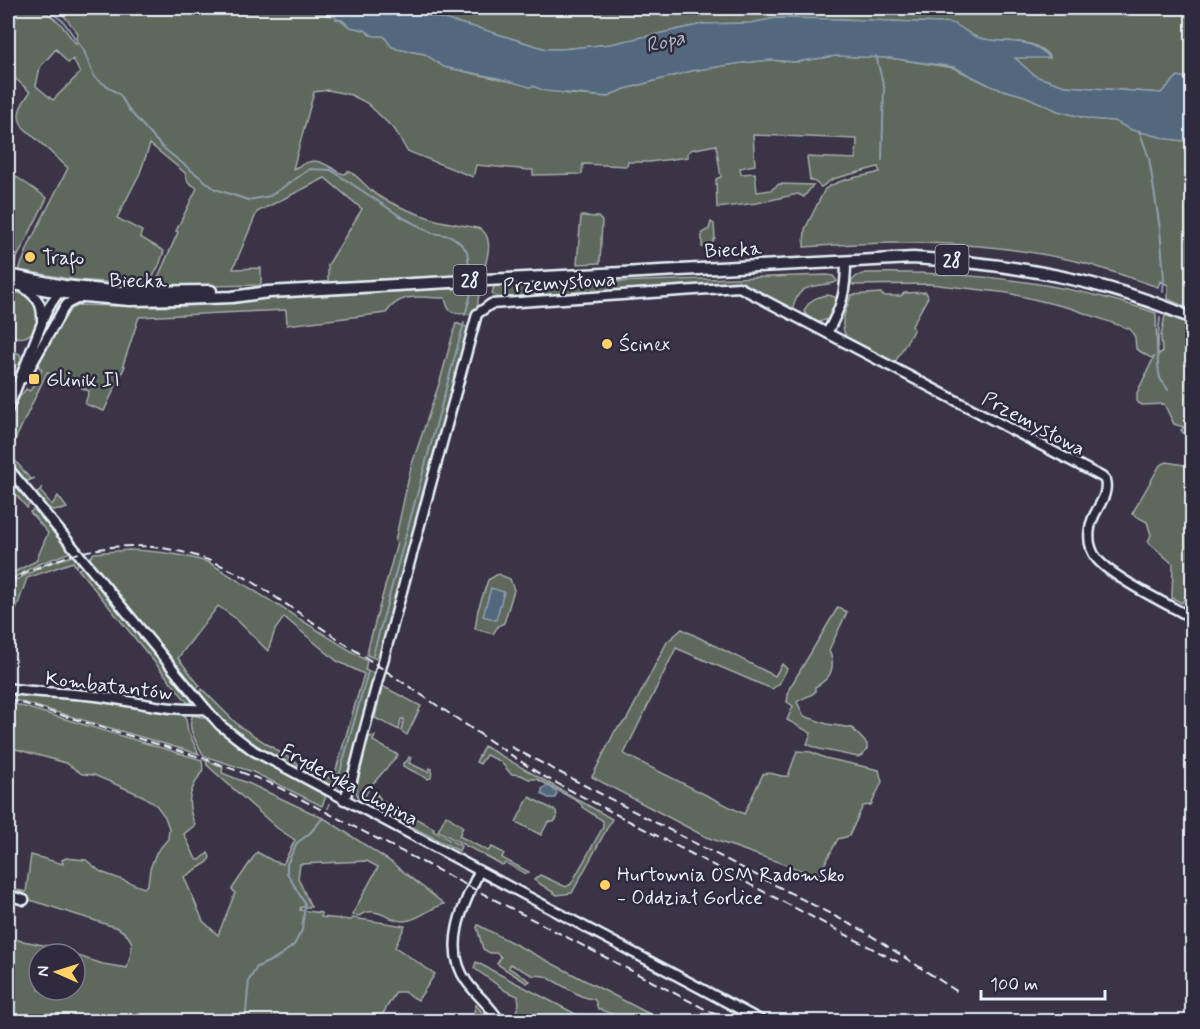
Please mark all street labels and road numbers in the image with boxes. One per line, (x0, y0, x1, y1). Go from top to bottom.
street label: Biecka (704, 235, 763, 265)
road number: 28 (936, 245, 968, 275)
road number: 28 (454, 265, 486, 295)
street label: Przemysłowa (502, 266, 617, 301)
street label: Biecka (109, 268, 168, 296)
street label: Przemysłowa (977, 386, 1090, 463)
street label: Kombatantów (44, 665, 174, 708)
street label: Fryderyka Chopina (276, 738, 423, 833)

